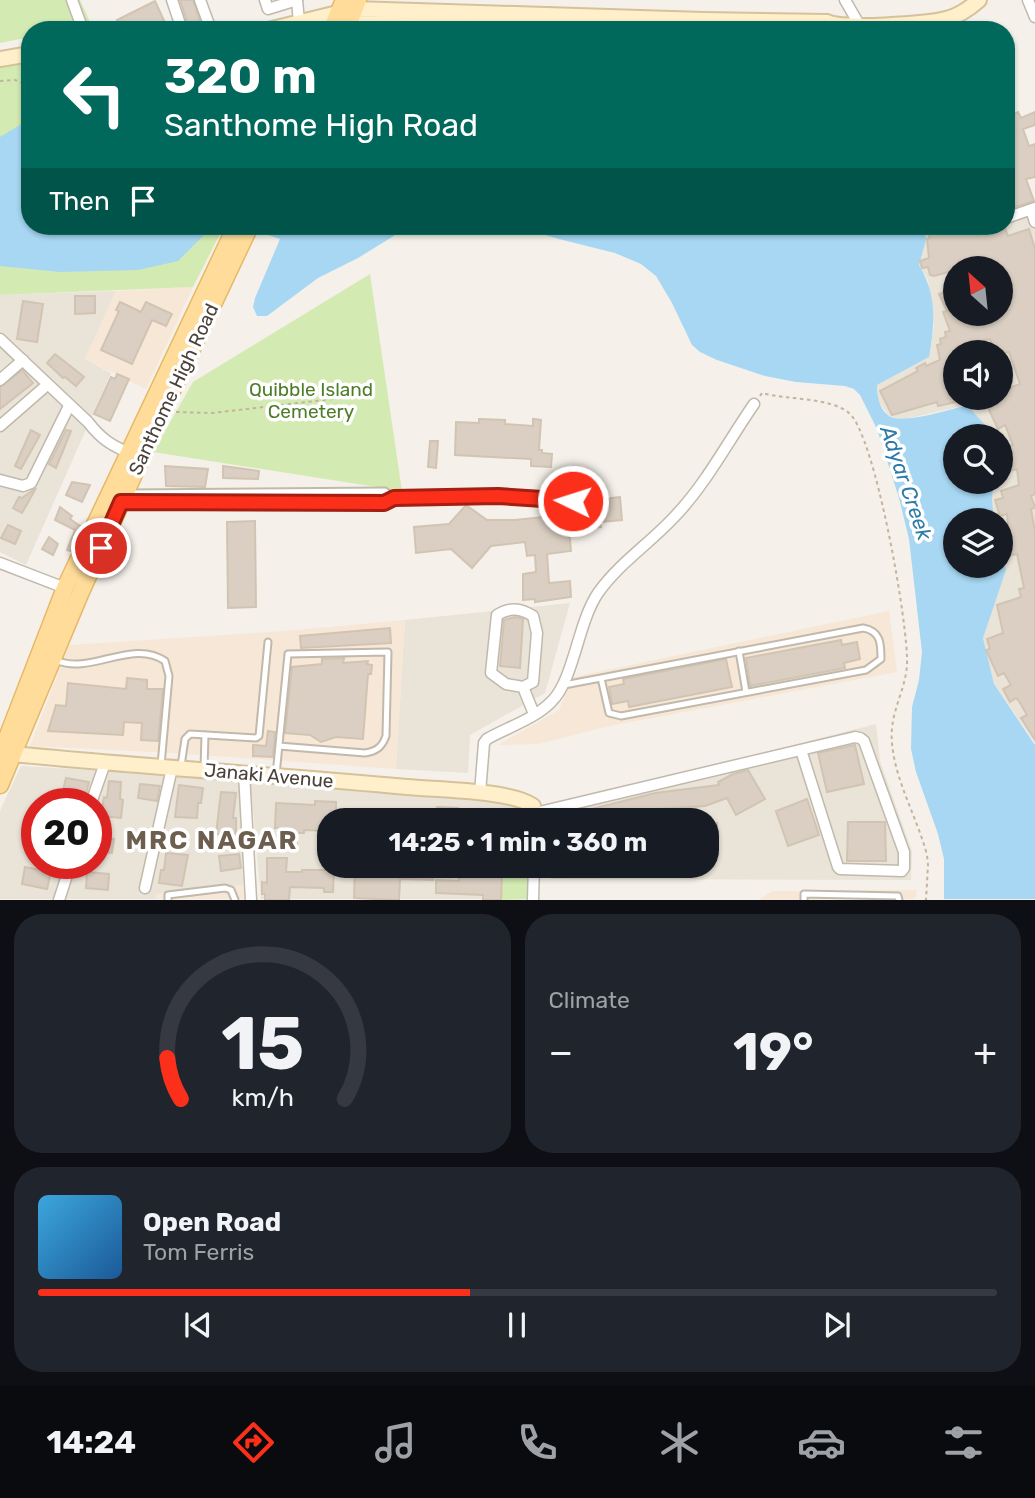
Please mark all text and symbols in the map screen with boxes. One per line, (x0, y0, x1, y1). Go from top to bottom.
text: 320 m (164, 47, 317, 105)
icon: left (49, 49, 140, 140)
text: Santhome High Road (164, 106, 478, 144)
icon: arrive (124, 182, 162, 220)
text: Then (49, 186, 110, 217)
north arrow (943, 256, 1013, 326)
map controls (943, 256, 1013, 578)
street label: Santhome High Road (124, 300, 223, 479)
button: sound (943, 340, 1013, 410)
park label: Quibble Island Cemetery (249, 378, 373, 423)
water label: Adyar Creek (875, 421, 938, 544)
button: search (943, 424, 1013, 494)
position arrow (536, 464, 610, 538)
button: layers (943, 508, 1013, 578)
pin (71, 518, 131, 578)
icon: arrive (82, 529, 120, 567)
street label: Janaki Avenue (203, 758, 334, 793)
speed limit sign: 20 (21, 788, 112, 879)
district label: MRC NAGAR (125, 825, 299, 856)
text: 14:25 · 1 min · 360 m (389, 827, 647, 858)
text: Climate (549, 986, 630, 1014)
text: 15 (221, 1002, 304, 1088)
text: 19° (733, 1021, 814, 1083)
text: − (549, 1029, 573, 1075)
text: + (973, 1029, 997, 1075)
text: km/h (231, 1083, 293, 1112)
text: Open Road (143, 1207, 281, 1238)
text: Tom Ferris (143, 1238, 254, 1266)
icon: previous (179, 1306, 217, 1344)
icon: pause (498, 1306, 536, 1344)
icon: next (818, 1306, 856, 1344)
icon: directions (229, 1418, 278, 1467)
icon: music (371, 1418, 420, 1467)
icon: phone (513, 1418, 562, 1467)
icon: climate (655, 1418, 704, 1467)
icon: car (797, 1418, 846, 1467)
icon: filters (939, 1418, 988, 1467)
text: 14:24 (47, 1423, 136, 1461)

